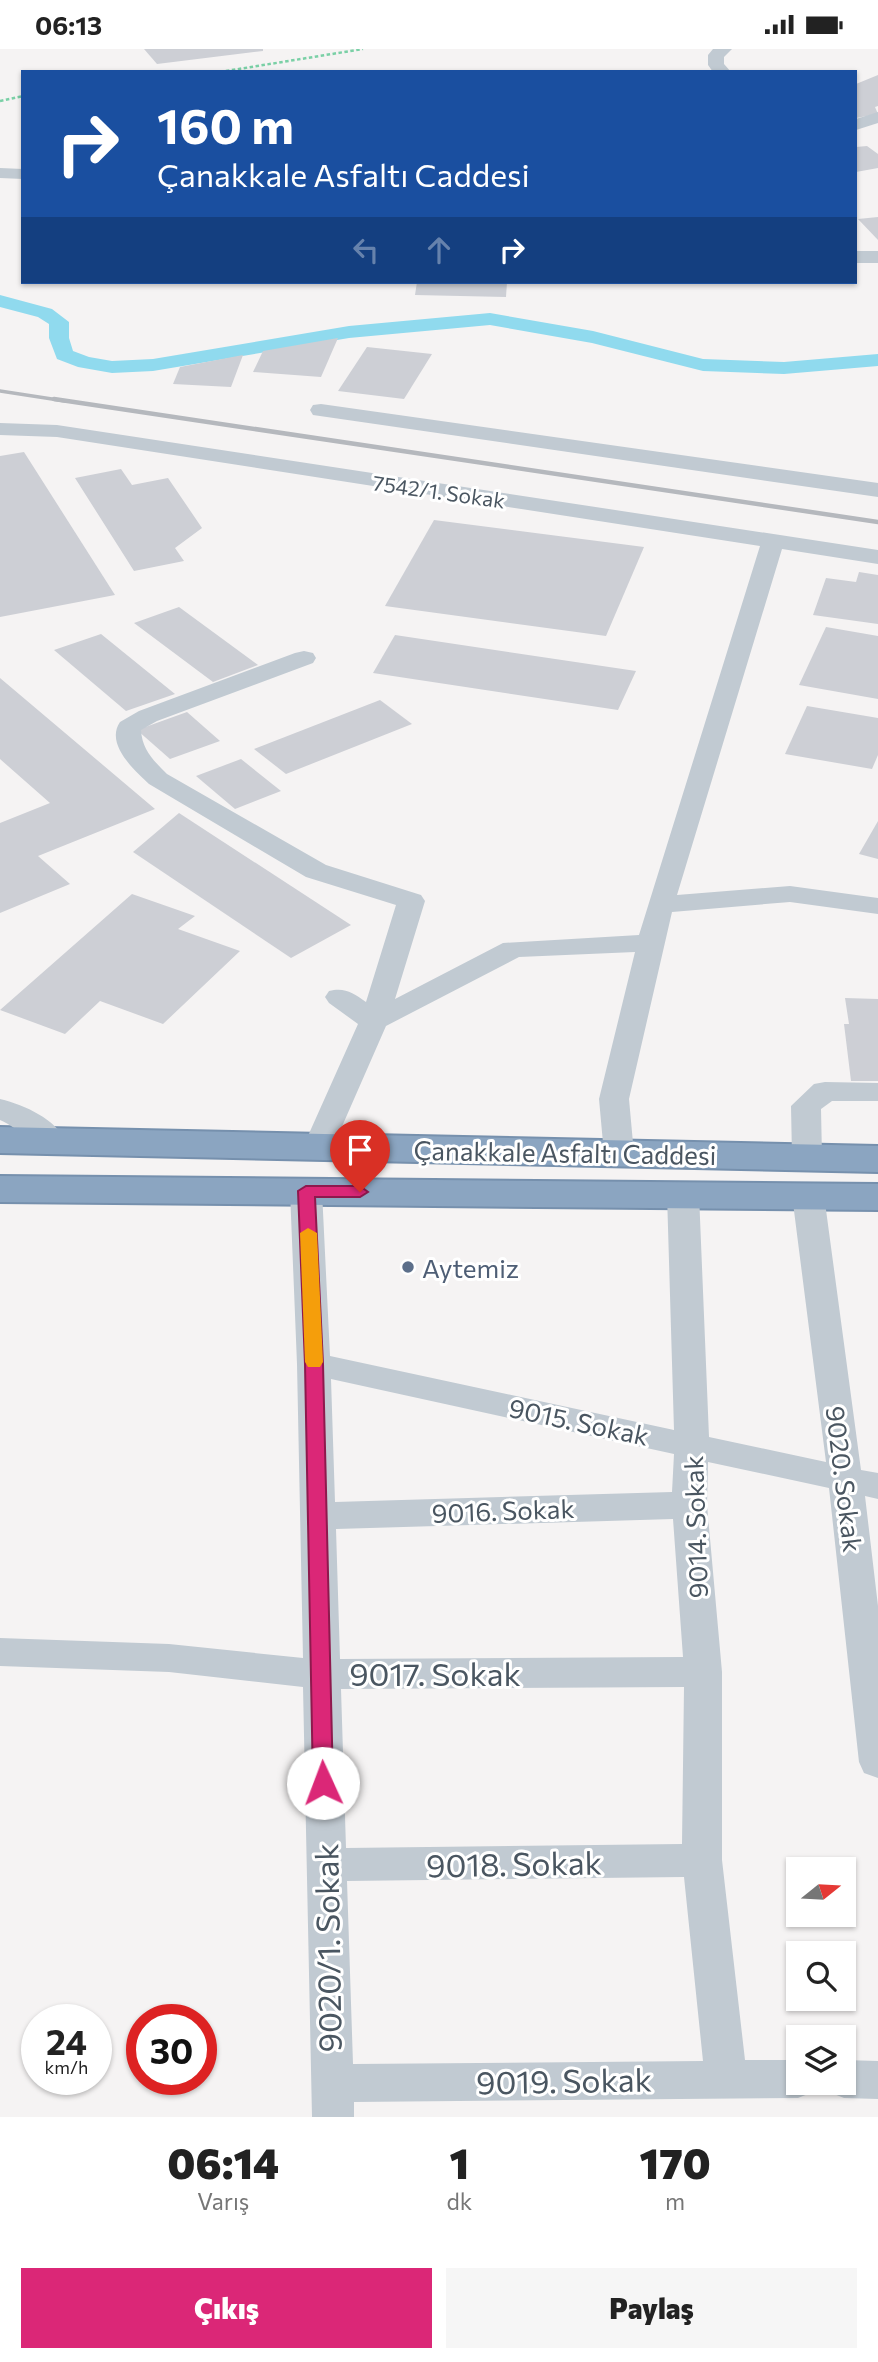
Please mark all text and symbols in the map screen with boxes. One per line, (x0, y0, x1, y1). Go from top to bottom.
text: 06:13 (35, 9, 102, 40)
text: 160 m (157, 94, 294, 154)
icon: right (42, 98, 133, 189)
text: Çanakkale Asfaltı Caddesi (157, 154, 530, 194)
icon: left (347, 231, 385, 269)
icon: ahead (420, 231, 458, 269)
icon: right (493, 231, 531, 269)
street label: 7542/1. Sokak (371, 469, 507, 513)
pin (330, 1120, 390, 1192)
icon: arrive (341, 1131, 379, 1169)
street label: Çanakkale Asfaltı Caddesi (413, 1134, 717, 1170)
place label: Aytemiz (422, 1252, 519, 1283)
marker: Aytemiz (400, 1259, 416, 1275)
street label: 9015. Sokak (506, 1391, 652, 1451)
street label: 9020. Sokak (821, 1404, 869, 1554)
street label: 9014. Sokak (677, 1455, 713, 1599)
street label: 9016. Sokak (431, 1492, 575, 1528)
street label: 9017. Sokak (349, 1653, 521, 1693)
position arrow (286, 1746, 360, 1820)
street label: 9018. Sokak (426, 1841, 602, 1885)
street label: 9020/1. Sokak (305, 1843, 349, 2053)
north arrow (786, 1857, 856, 1927)
map controls (786, 1857, 856, 2095)
button: search (786, 1941, 856, 2011)
speed limit sign: 30 (126, 2004, 217, 2095)
text: 24 (46, 2019, 87, 2062)
button: layers (786, 2025, 856, 2095)
text: km/h (45, 2056, 88, 2078)
street label: 9019. Sokak (476, 2058, 652, 2102)
text: 06:14 (167, 2136, 279, 2188)
text: 1 (450, 2136, 469, 2188)
text: 170 (640, 2136, 711, 2188)
text: Varış (197, 2187, 249, 2215)
text: dk (447, 2187, 472, 2215)
text: m (665, 2187, 685, 2215)
button: Çıkış (21, 2268, 432, 2348)
button: Paylaş (446, 2268, 857, 2348)

